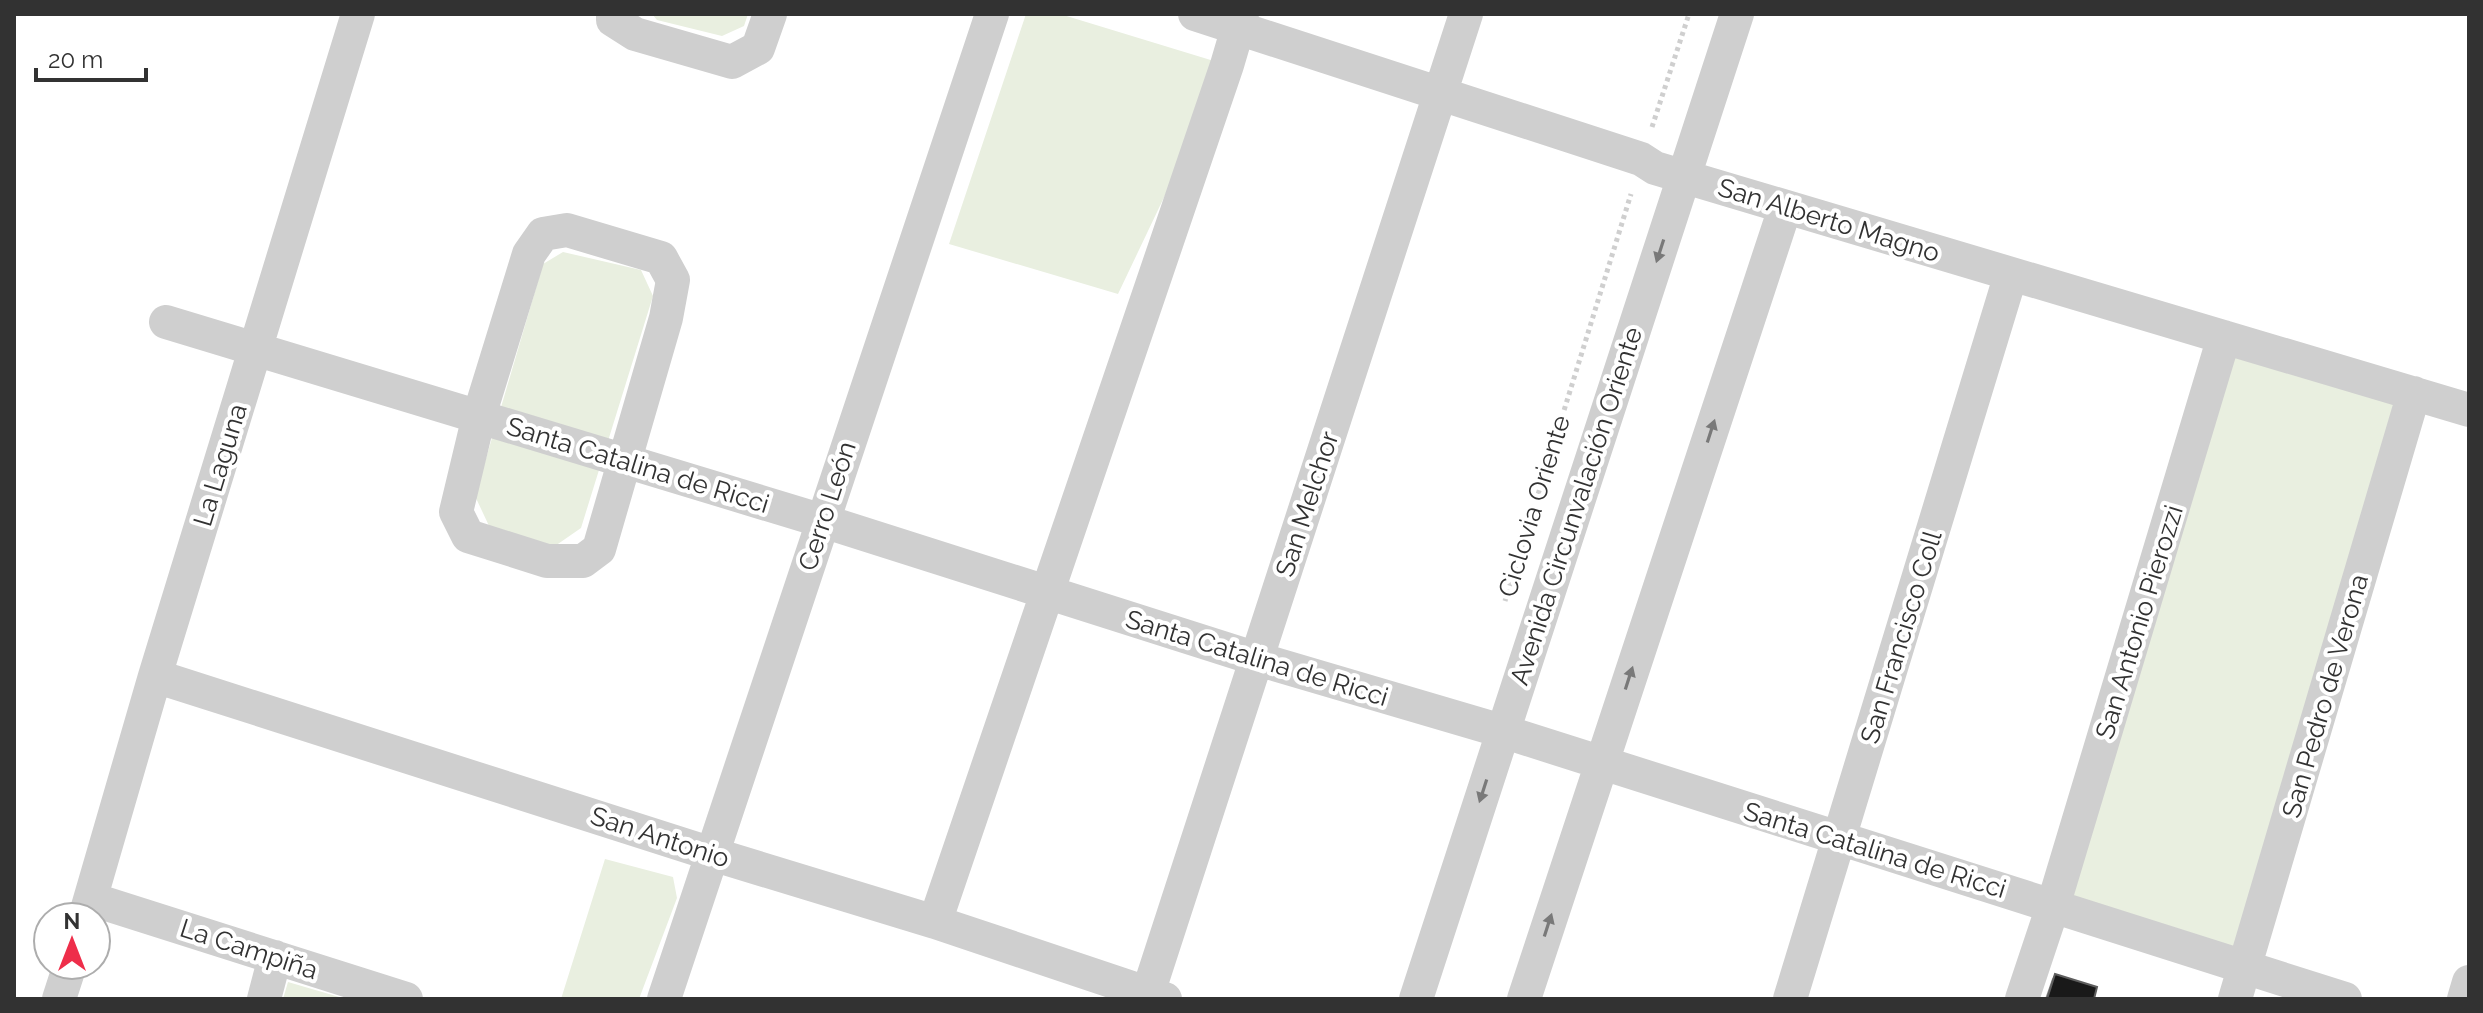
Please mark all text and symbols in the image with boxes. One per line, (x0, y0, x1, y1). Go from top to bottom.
scale bar (36, 32, 146, 82)
text: 20 m (48, 45, 103, 74)
street label: San Alberto Magno (1715, 172, 1943, 268)
one-way arrow (1653, 239, 1665, 263)
street label: Avenida Circunvalación Oriente (1504, 323, 1648, 689)
street label: La Laguna (187, 400, 253, 530)
street label: Santa Catalina de Ricci (503, 411, 773, 519)
street label: Ciclovia Oriente (1492, 412, 1576, 600)
one-way arrow (1706, 419, 1718, 443)
street label: San Melchor (1269, 428, 1345, 580)
street label: Cerro León (792, 438, 862, 574)
street label: San Antonio Pierozzi (2089, 502, 2189, 742)
street label: San Francisco Coll (1854, 526, 1948, 747)
street label: San Pedro de Verona (2276, 571, 2374, 821)
street label: Santa Catalina de Ricci (1122, 604, 1392, 712)
one-way arrow (1624, 666, 1636, 690)
one-way arrow (1476, 779, 1489, 803)
street label: Santa Catalina de Ricci (1740, 796, 2010, 904)
street label: San Antonio (587, 801, 733, 873)
north arrow (32, 901, 112, 981)
text: N (64, 908, 80, 934)
street label: La Campiña (176, 913, 322, 985)
one-way arrow (1543, 913, 1555, 937)

